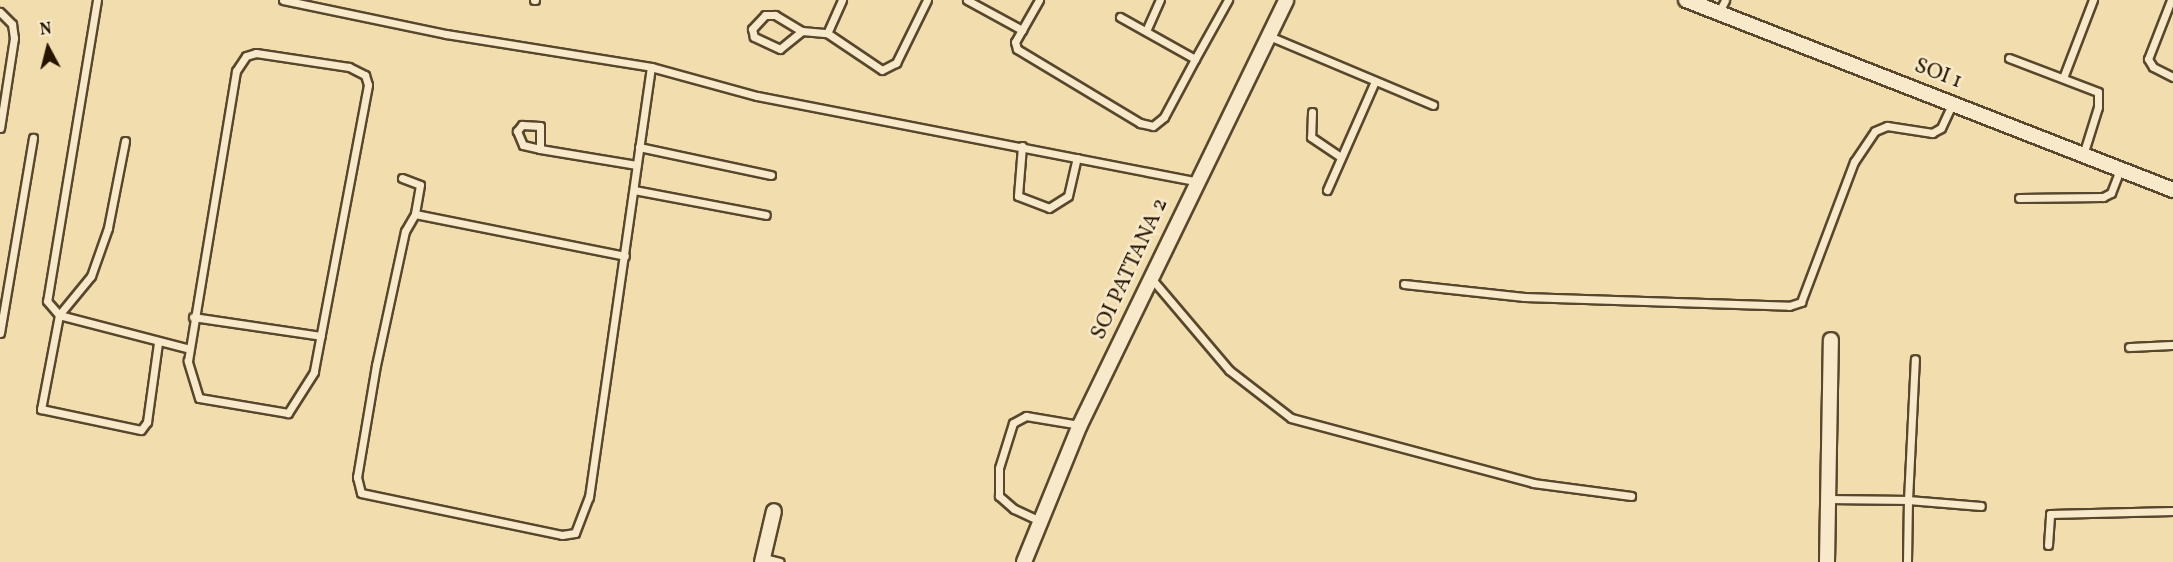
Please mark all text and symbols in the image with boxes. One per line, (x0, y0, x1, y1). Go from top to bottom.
north arrow (18, 18, 78, 78)
text: N (39, 19, 53, 42)
street label: SOI 1 (1910, 53, 1966, 95)
street label: SOI PATTANA 2 (1086, 194, 1174, 344)

